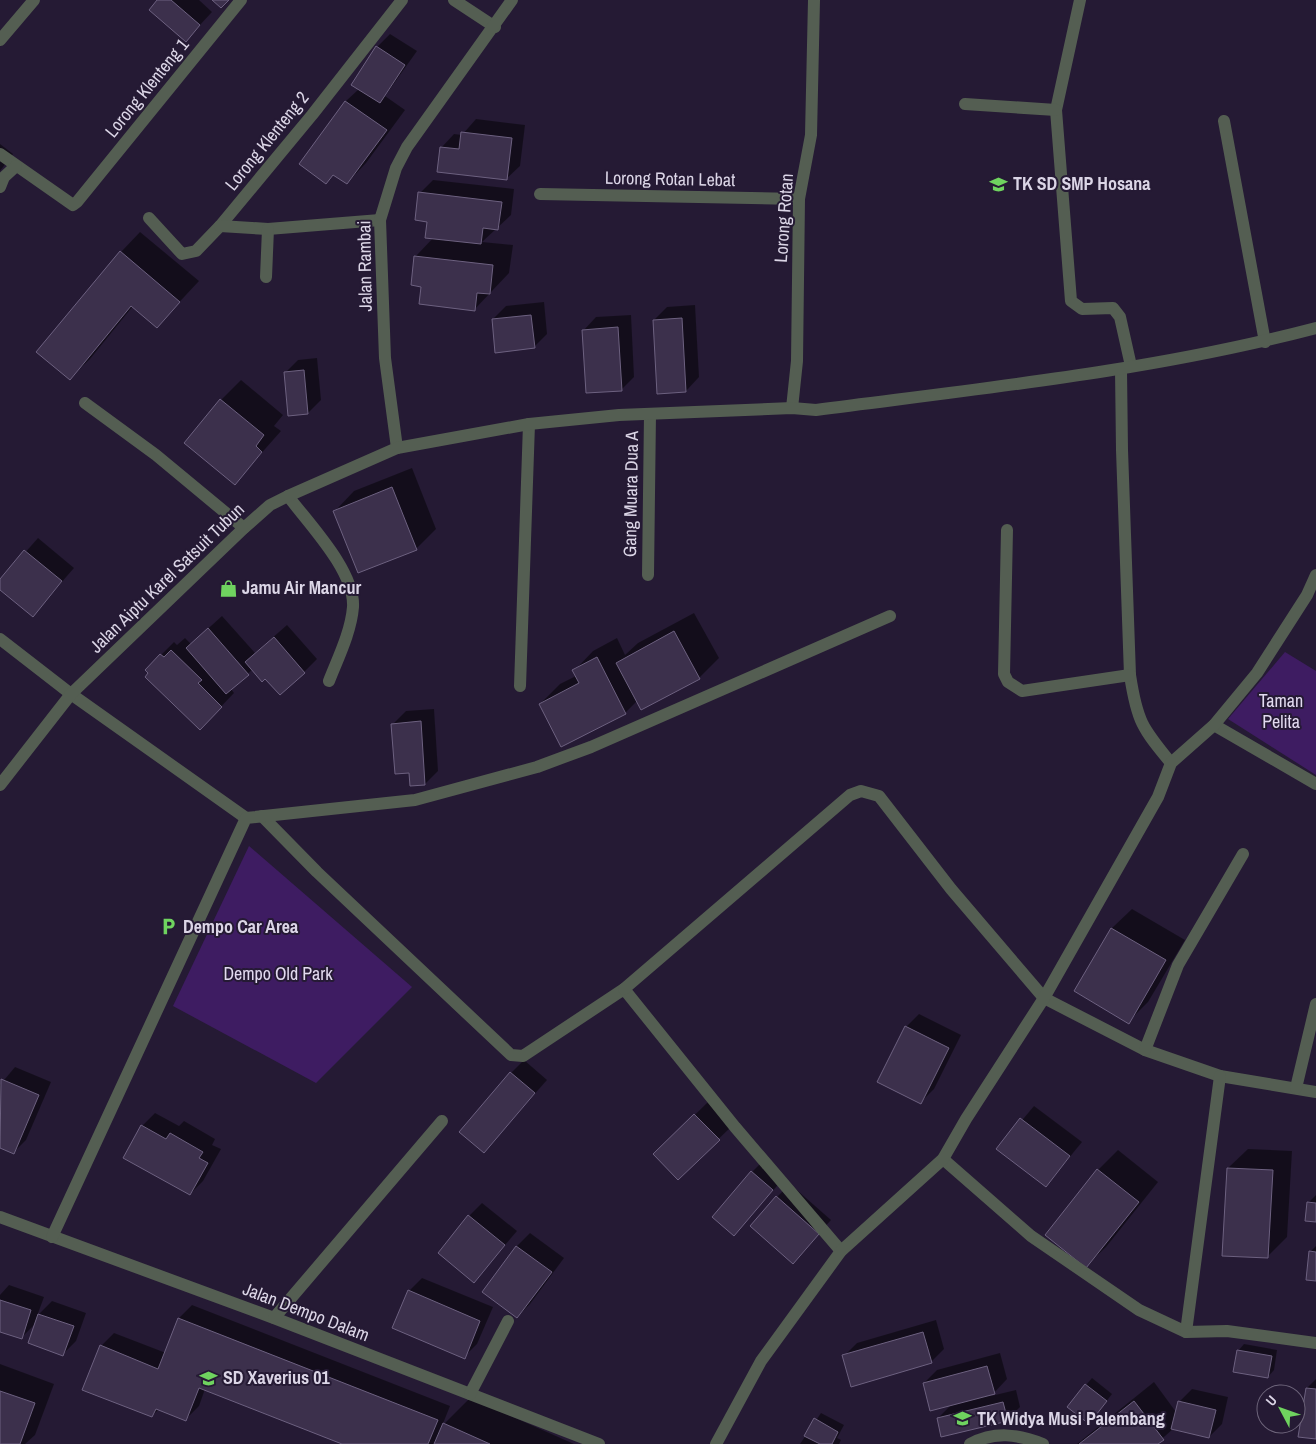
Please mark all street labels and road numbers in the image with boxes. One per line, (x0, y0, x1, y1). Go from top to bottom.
street label: Lorong Klenteng 1 (99, 32, 195, 142)
street label: Lorong Klenteng 2 (219, 86, 314, 195)
street label: Lorong Rotan Lebat (605, 165, 735, 192)
street label: Lorong Rotan (768, 172, 799, 263)
street label: Jalan Rambai (351, 220, 378, 312)
street label: Gang Muara Dua A (617, 430, 644, 557)
street label: Jalan Aiptu Karel Satsuit Tubun (84, 497, 249, 658)
street label: Jalan Dempo Dalam (239, 1276, 373, 1347)

